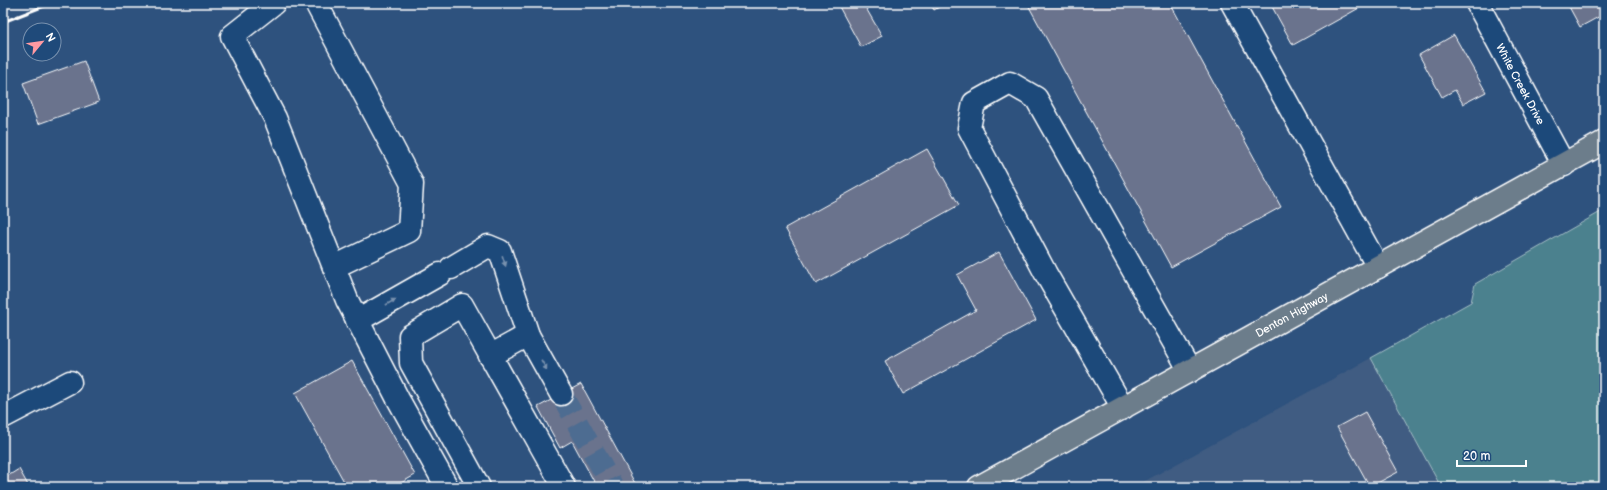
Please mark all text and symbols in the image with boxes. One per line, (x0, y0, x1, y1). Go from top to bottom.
north arrow (22, 22, 62, 62)
text: N (43, 31, 58, 44)
street label: White Creek Drive (1493, 42, 1547, 127)
one-way arrow (501, 256, 507, 268)
street label: Denton Highway (1253, 290, 1330, 340)
one-way arrow (385, 298, 397, 305)
one-way arrow (541, 359, 548, 371)
scale bar (1457, 442, 1526, 468)
text: 20 m (1463, 449, 1490, 464)

